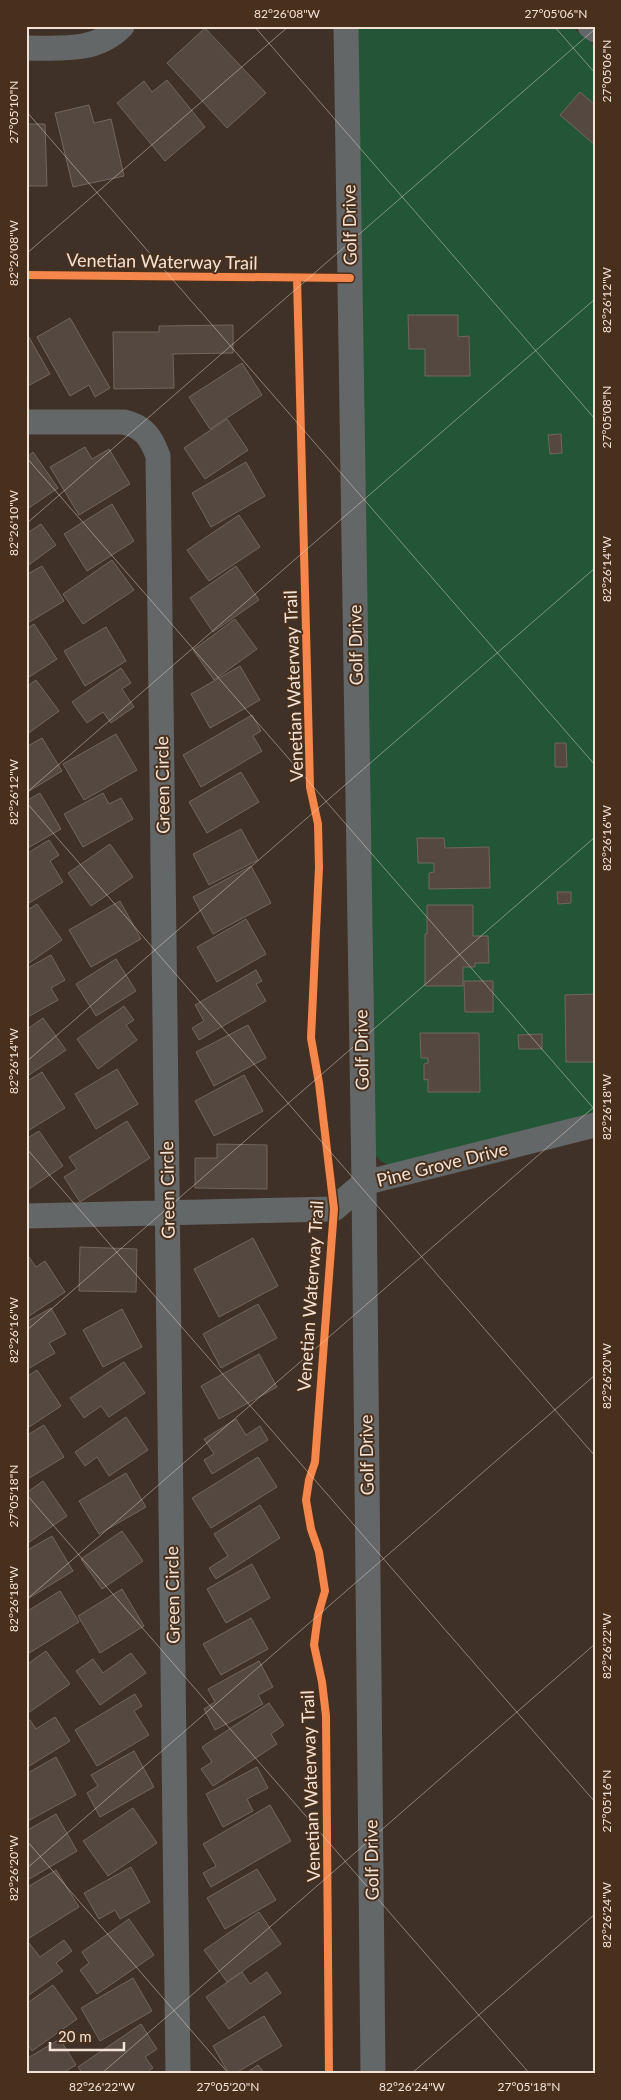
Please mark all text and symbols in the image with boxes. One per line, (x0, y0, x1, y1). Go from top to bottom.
text: 82°26'08"W (254, 6, 321, 21)
text: 27°05'06"N (525, 6, 587, 21)
text: 27°05'06"N (599, 40, 614, 102)
text: 27°05'10"N (6, 81, 21, 143)
street label: Golf Drive (337, 184, 361, 266)
text: 82°26'08"W (6, 219, 21, 286)
street label: Venetian Waterway Trail (66, 248, 258, 274)
text: 82°26'12"W (599, 266, 614, 333)
text: 27°05'08"N (599, 386, 614, 448)
text: 82°26'10"W (6, 489, 21, 556)
text: 82°26'14"W (599, 535, 614, 602)
street label: Venetian Waterway Trail (279, 590, 307, 782)
street label: Golf Drive (343, 604, 367, 686)
street label: Green Circle (150, 736, 174, 834)
text: 82°26'12"W (6, 758, 21, 825)
text: 82°26'16"W (599, 804, 614, 871)
street label: Golf Drive (349, 1009, 373, 1091)
text: 82°26'14"W (6, 1027, 21, 1094)
text: 82°26'18"W (599, 1073, 614, 1140)
street label: Pine Grove Drive (374, 1137, 510, 1191)
street label: Green Circle (155, 1141, 179, 1239)
street label: Venetian Waterway Trail (292, 1200, 328, 1392)
text: 82°26'16"W (6, 1296, 21, 1363)
text: 82°26'20"W (599, 1342, 614, 1409)
street label: Golf Drive (354, 1414, 378, 1496)
text: 27°05'18"N (6, 1465, 21, 1527)
street label: Green Circle (160, 1546, 184, 1644)
text: 82°26'18"W (6, 1565, 21, 1632)
text: 82°26'22"W (599, 1612, 614, 1679)
street label: Venetian Waterway Trail (296, 1690, 324, 1882)
text: 27°05'16"N (599, 1770, 614, 1832)
street label: Golf Drive (359, 1819, 383, 1901)
text: 82°26'20"W (6, 1834, 21, 1901)
text: 82°26'24"W (599, 1881, 614, 1948)
scale bar (50, 2020, 124, 2052)
text: 20 m (58, 2027, 92, 2045)
text: 82°26'22"W (69, 2079, 136, 2094)
text: 27°05'20"N (197, 2079, 259, 2094)
text: 82°26'24"W (379, 2079, 446, 2094)
text: 27°05'18"N (498, 2079, 560, 2094)

